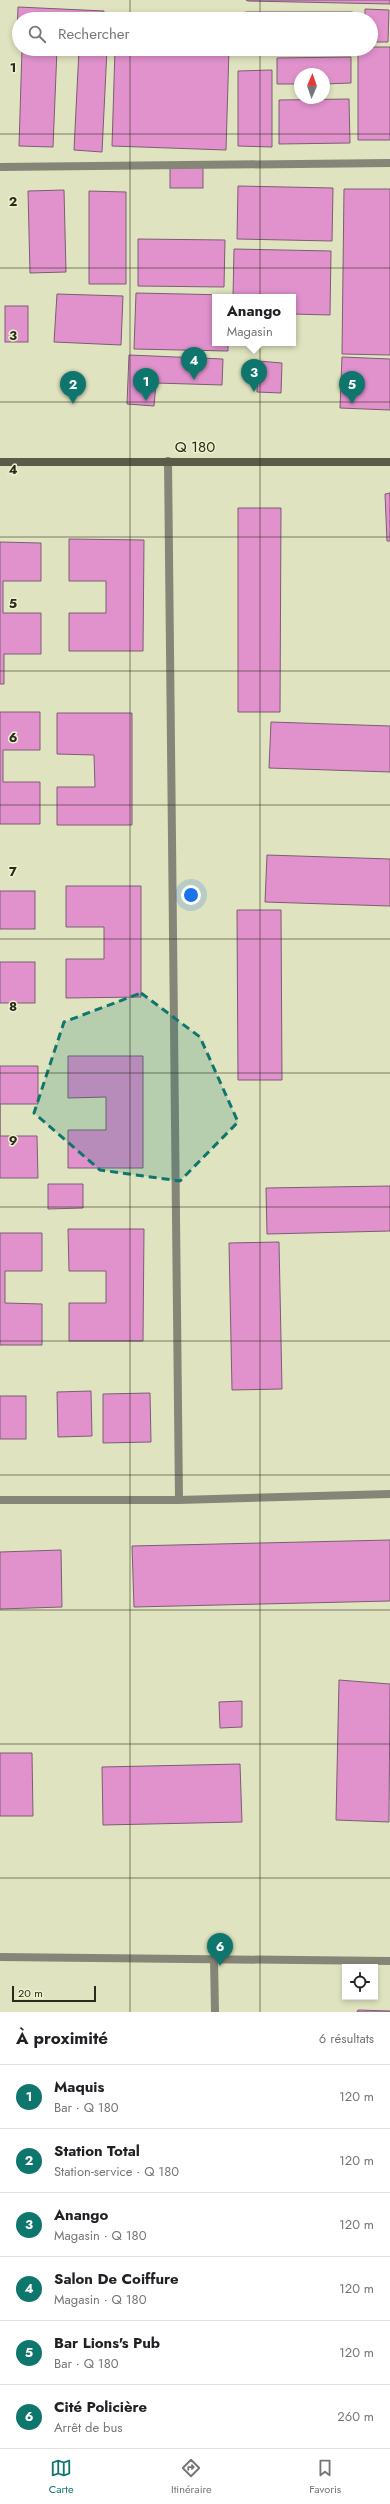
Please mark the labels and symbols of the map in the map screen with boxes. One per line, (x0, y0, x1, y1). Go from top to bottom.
text: 1 (10, 58, 16, 77)
north arrow (294, 68, 330, 104)
text: 2 (9, 192, 17, 211)
text: 3 (9, 326, 17, 345)
pin: 4 (181, 347, 207, 380)
pin: 3 (241, 359, 267, 392)
pin: 1 (133, 368, 159, 401)
pin: 2 (60, 371, 86, 404)
pin: 5 (339, 371, 365, 404)
street label: Q 180 (175, 436, 215, 458)
text: 4 (8, 460, 18, 479)
text: 5 (9, 594, 17, 613)
text: 6 (9, 728, 18, 747)
text: 7 (9, 862, 17, 881)
your location (181, 885, 201, 905)
text: 8 (9, 997, 17, 1016)
text: 9 (9, 1131, 18, 1150)
pin: 6 (207, 1933, 233, 1966)
scale bar (12, 1984, 96, 2003)

